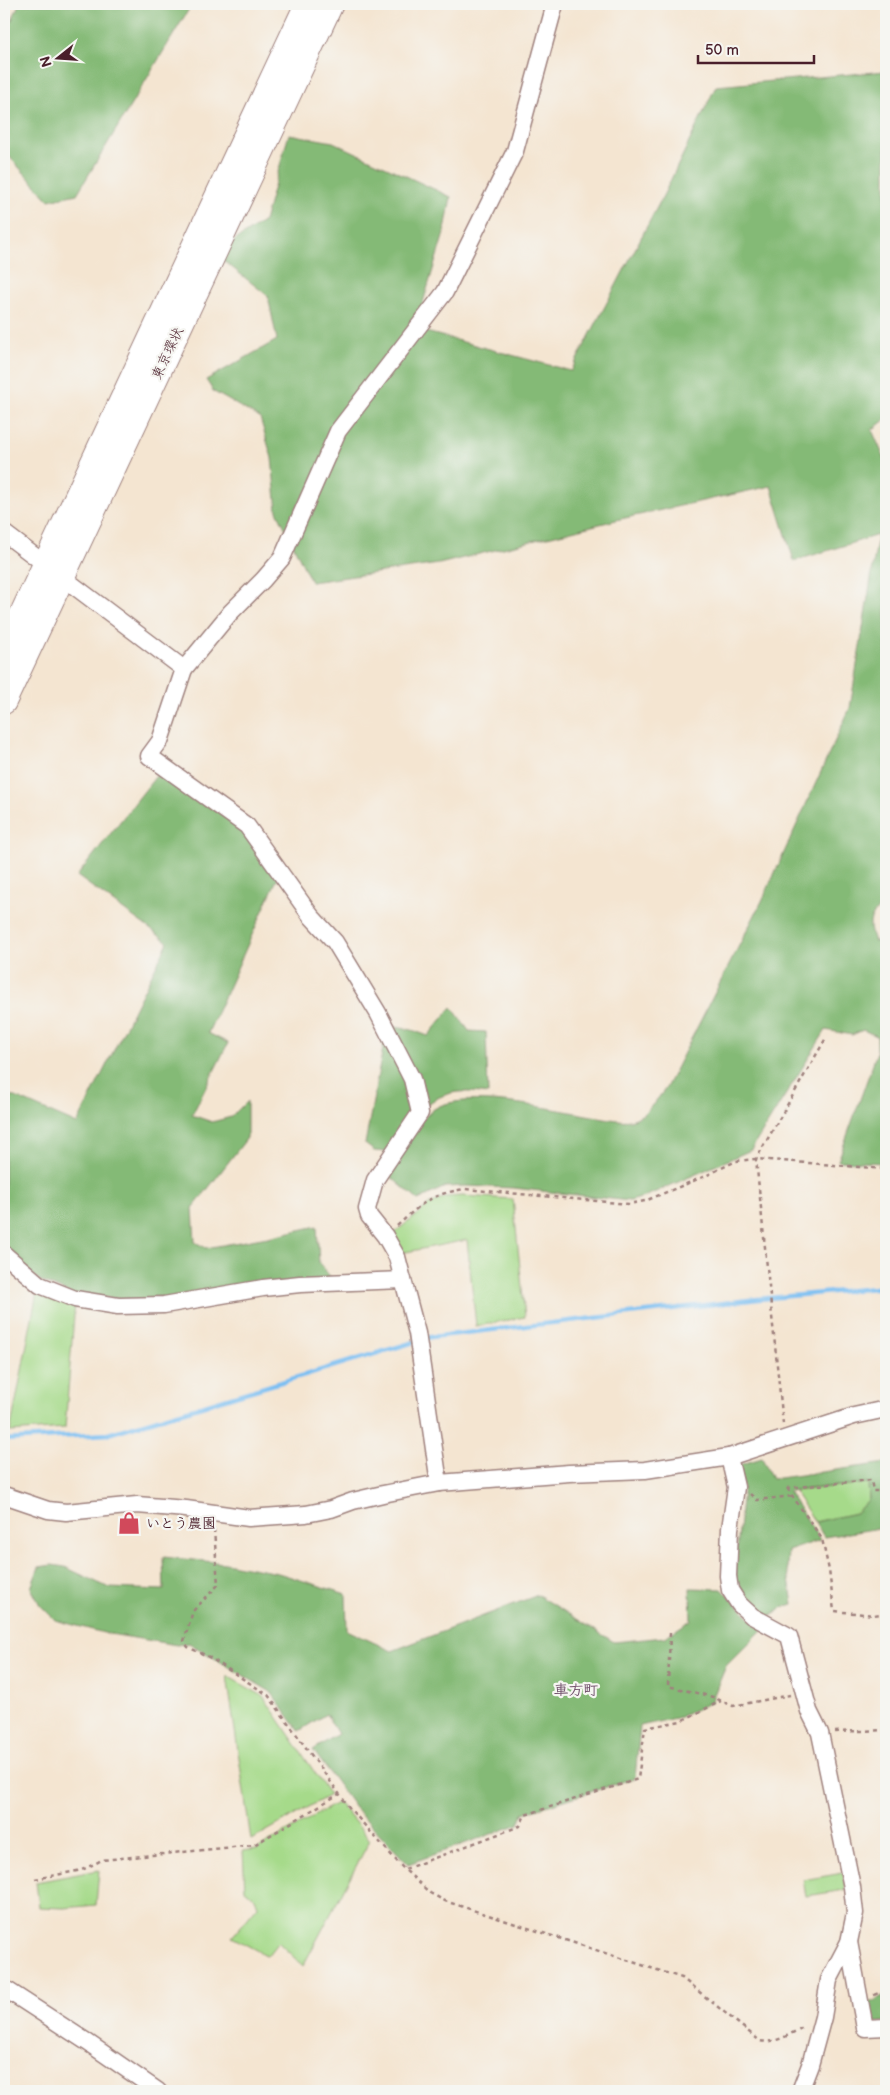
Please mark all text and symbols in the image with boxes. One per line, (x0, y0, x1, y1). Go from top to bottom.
north arrow (32, 32, 82, 82)
scale bar (698, 32, 814, 64)
text: 50 m (705, 41, 739, 60)
text: N (36, 54, 56, 69)
street label: 東京環状 (148, 324, 187, 382)
shop icon: いとう農園 (116, 1510, 142, 1536)
place label: いとう農園 (146, 1515, 216, 1532)
district label: 車方町 (553, 1681, 599, 1700)

